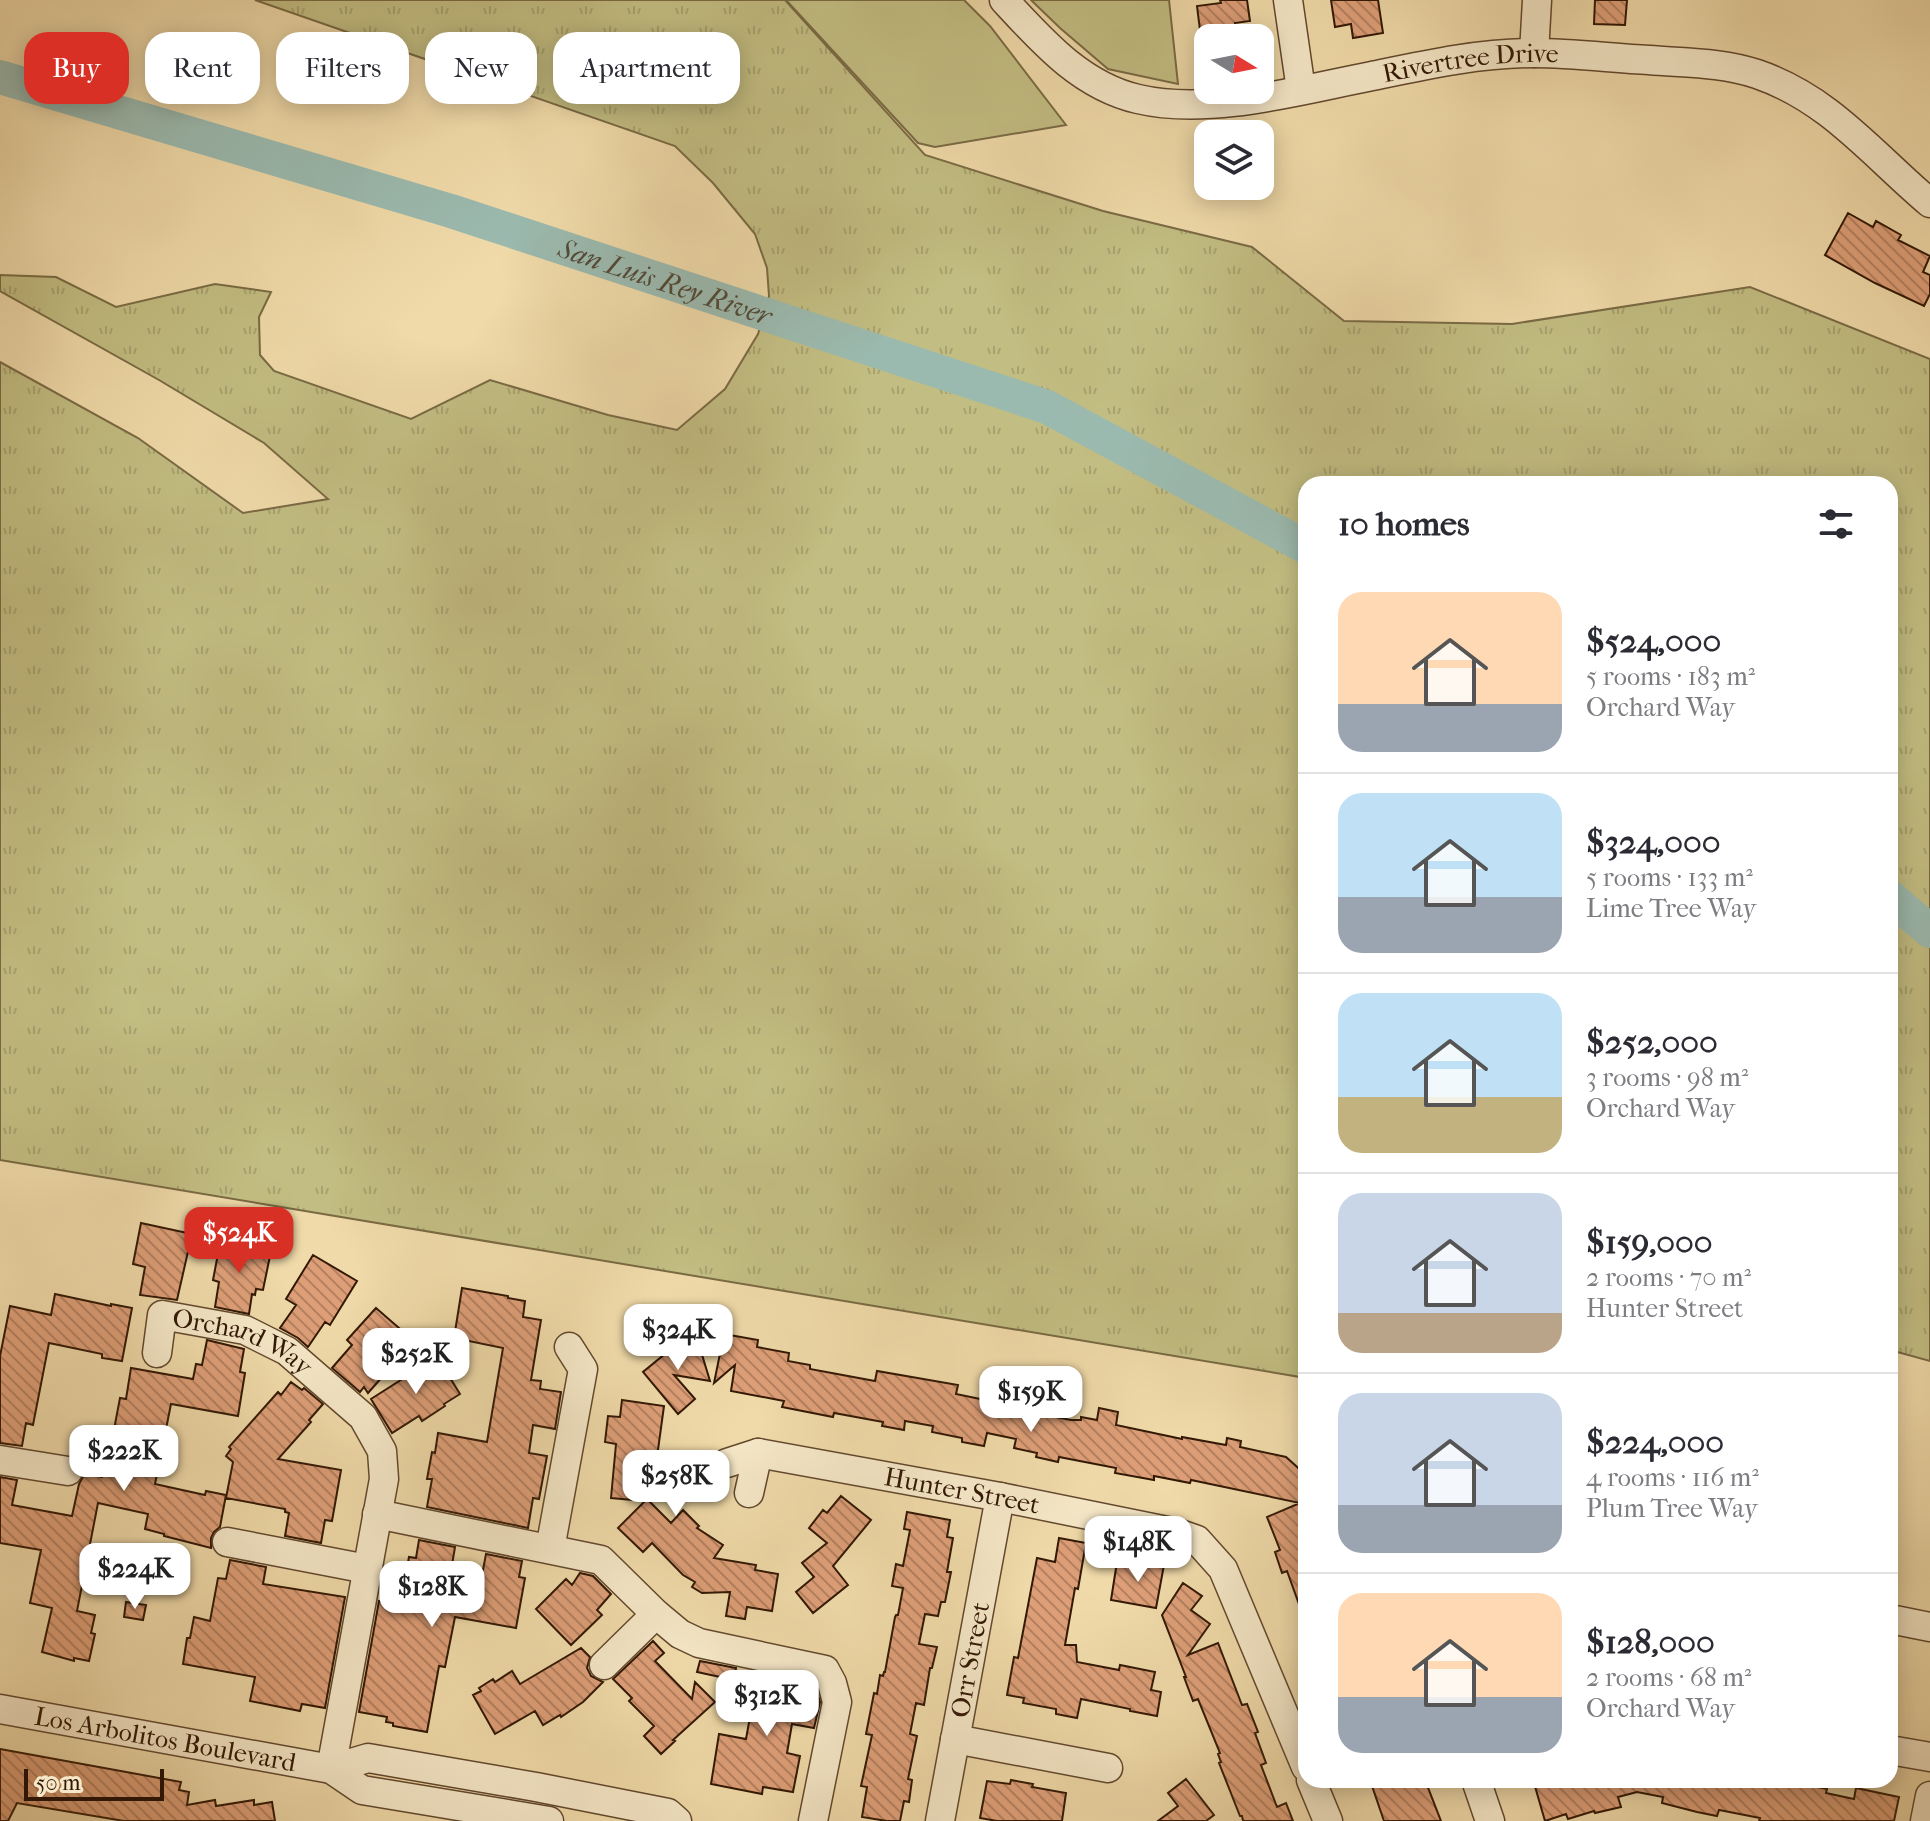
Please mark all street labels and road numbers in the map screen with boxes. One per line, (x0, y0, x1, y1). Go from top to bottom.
street label: Rivertree Drive (1379, 37, 1559, 89)
street label: Orchard Way (170, 1302, 320, 1382)
street label: Hunter Street (882, 1461, 1043, 1520)
street label: Orr Street (944, 1599, 996, 1720)
street label: Los Arbolitos Boulevard (32, 1700, 299, 1778)

